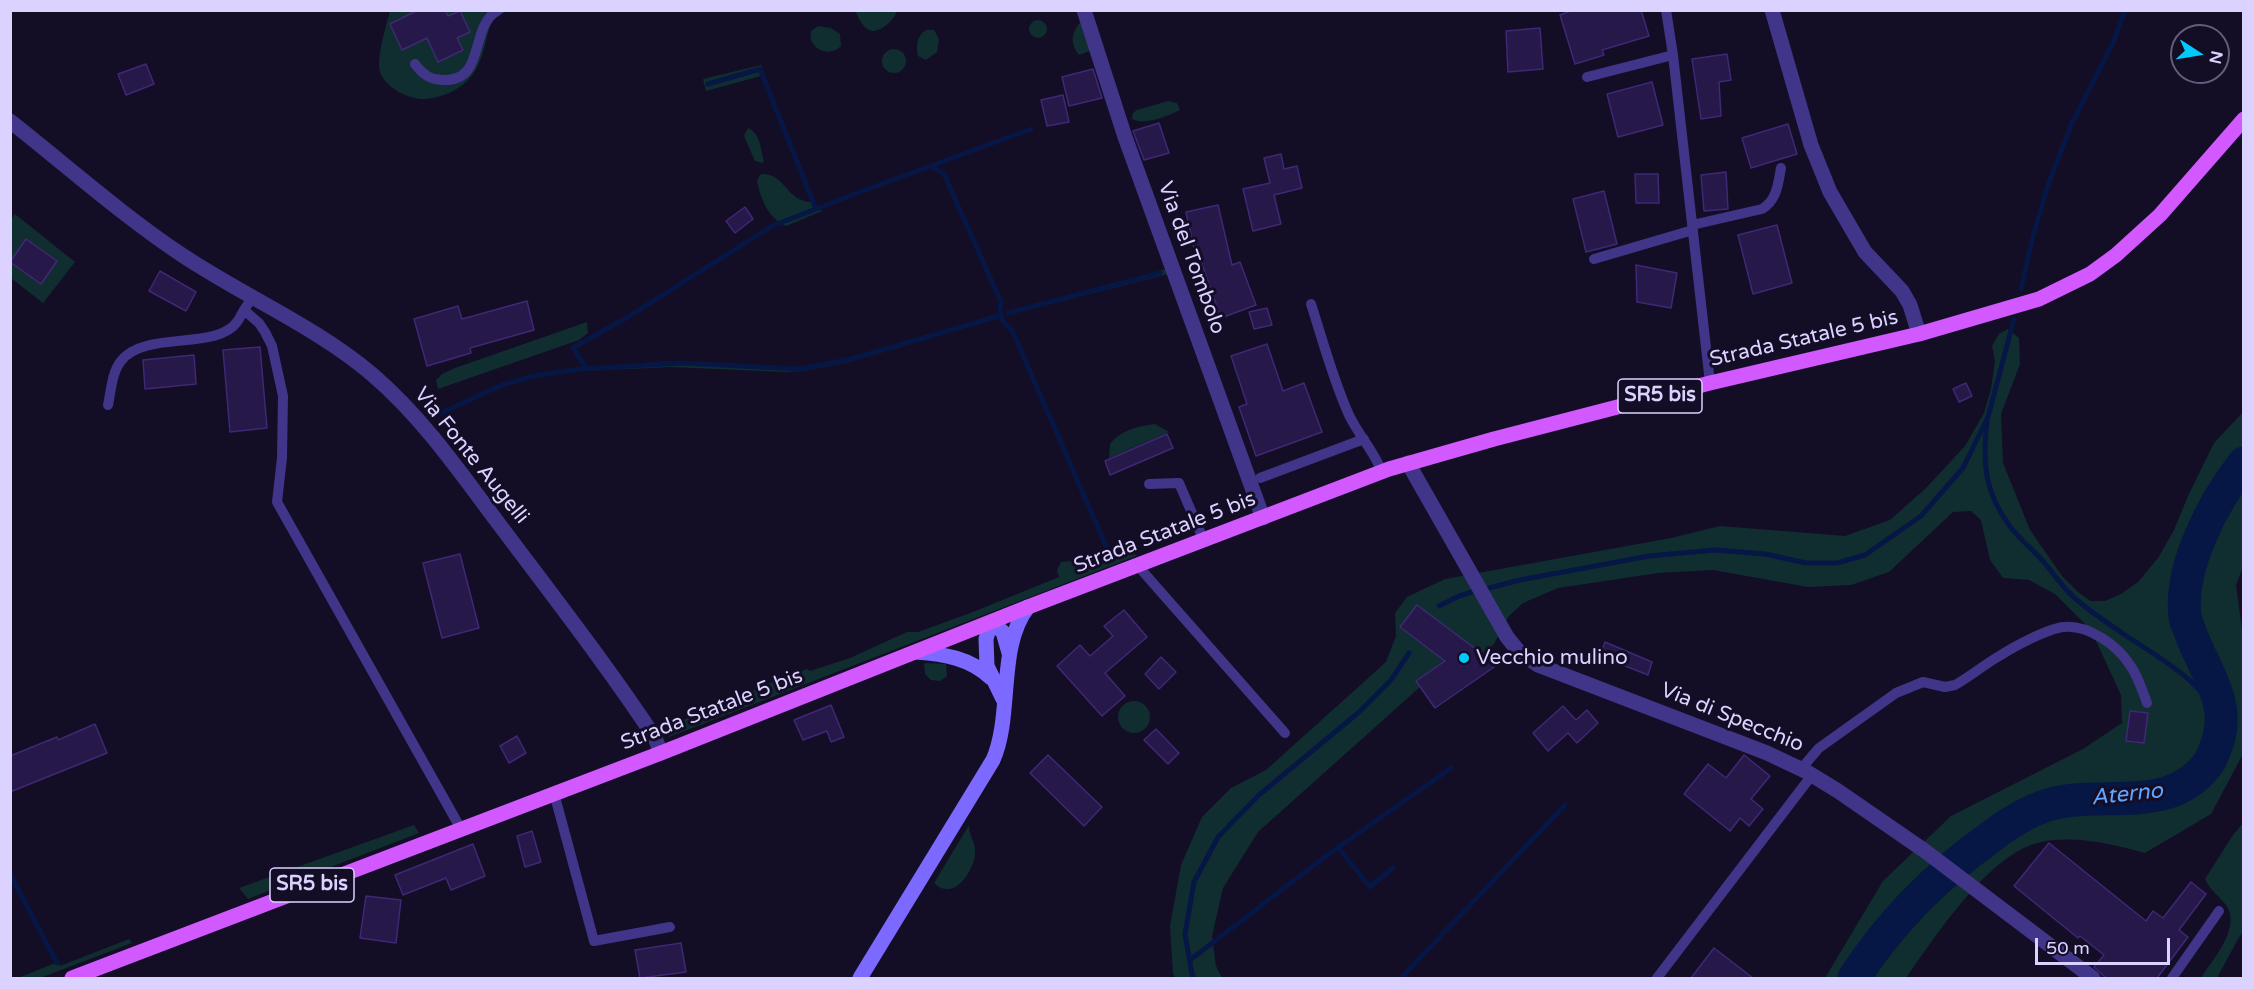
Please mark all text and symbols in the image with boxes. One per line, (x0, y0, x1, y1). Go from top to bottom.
north arrow (2170, 24, 2230, 84)
text: N (2205, 49, 2227, 66)
street label: Via del Tombolo (1152, 178, 1230, 338)
street label: Strada Statale 5 bis (1707, 305, 1901, 373)
road number: SR5 bis (1618, 379, 1702, 413)
street label: Via Fonte Augelli (408, 383, 534, 529)
street label: Strada Statale 5 bis (1071, 487, 1259, 579)
place label: Vecchio mulino (1476, 645, 1628, 671)
marker: Vecchio mulino (1457, 651, 1471, 665)
street label: Strada Statale 5 bis (618, 664, 806, 756)
street label: Via di Specchio (1657, 678, 1807, 758)
water label: Aterno (2090, 778, 2164, 812)
road number: SR5 bis (270, 868, 354, 902)
scale bar (2038, 926, 2173, 964)
text: 50 m (2046, 937, 2090, 959)

